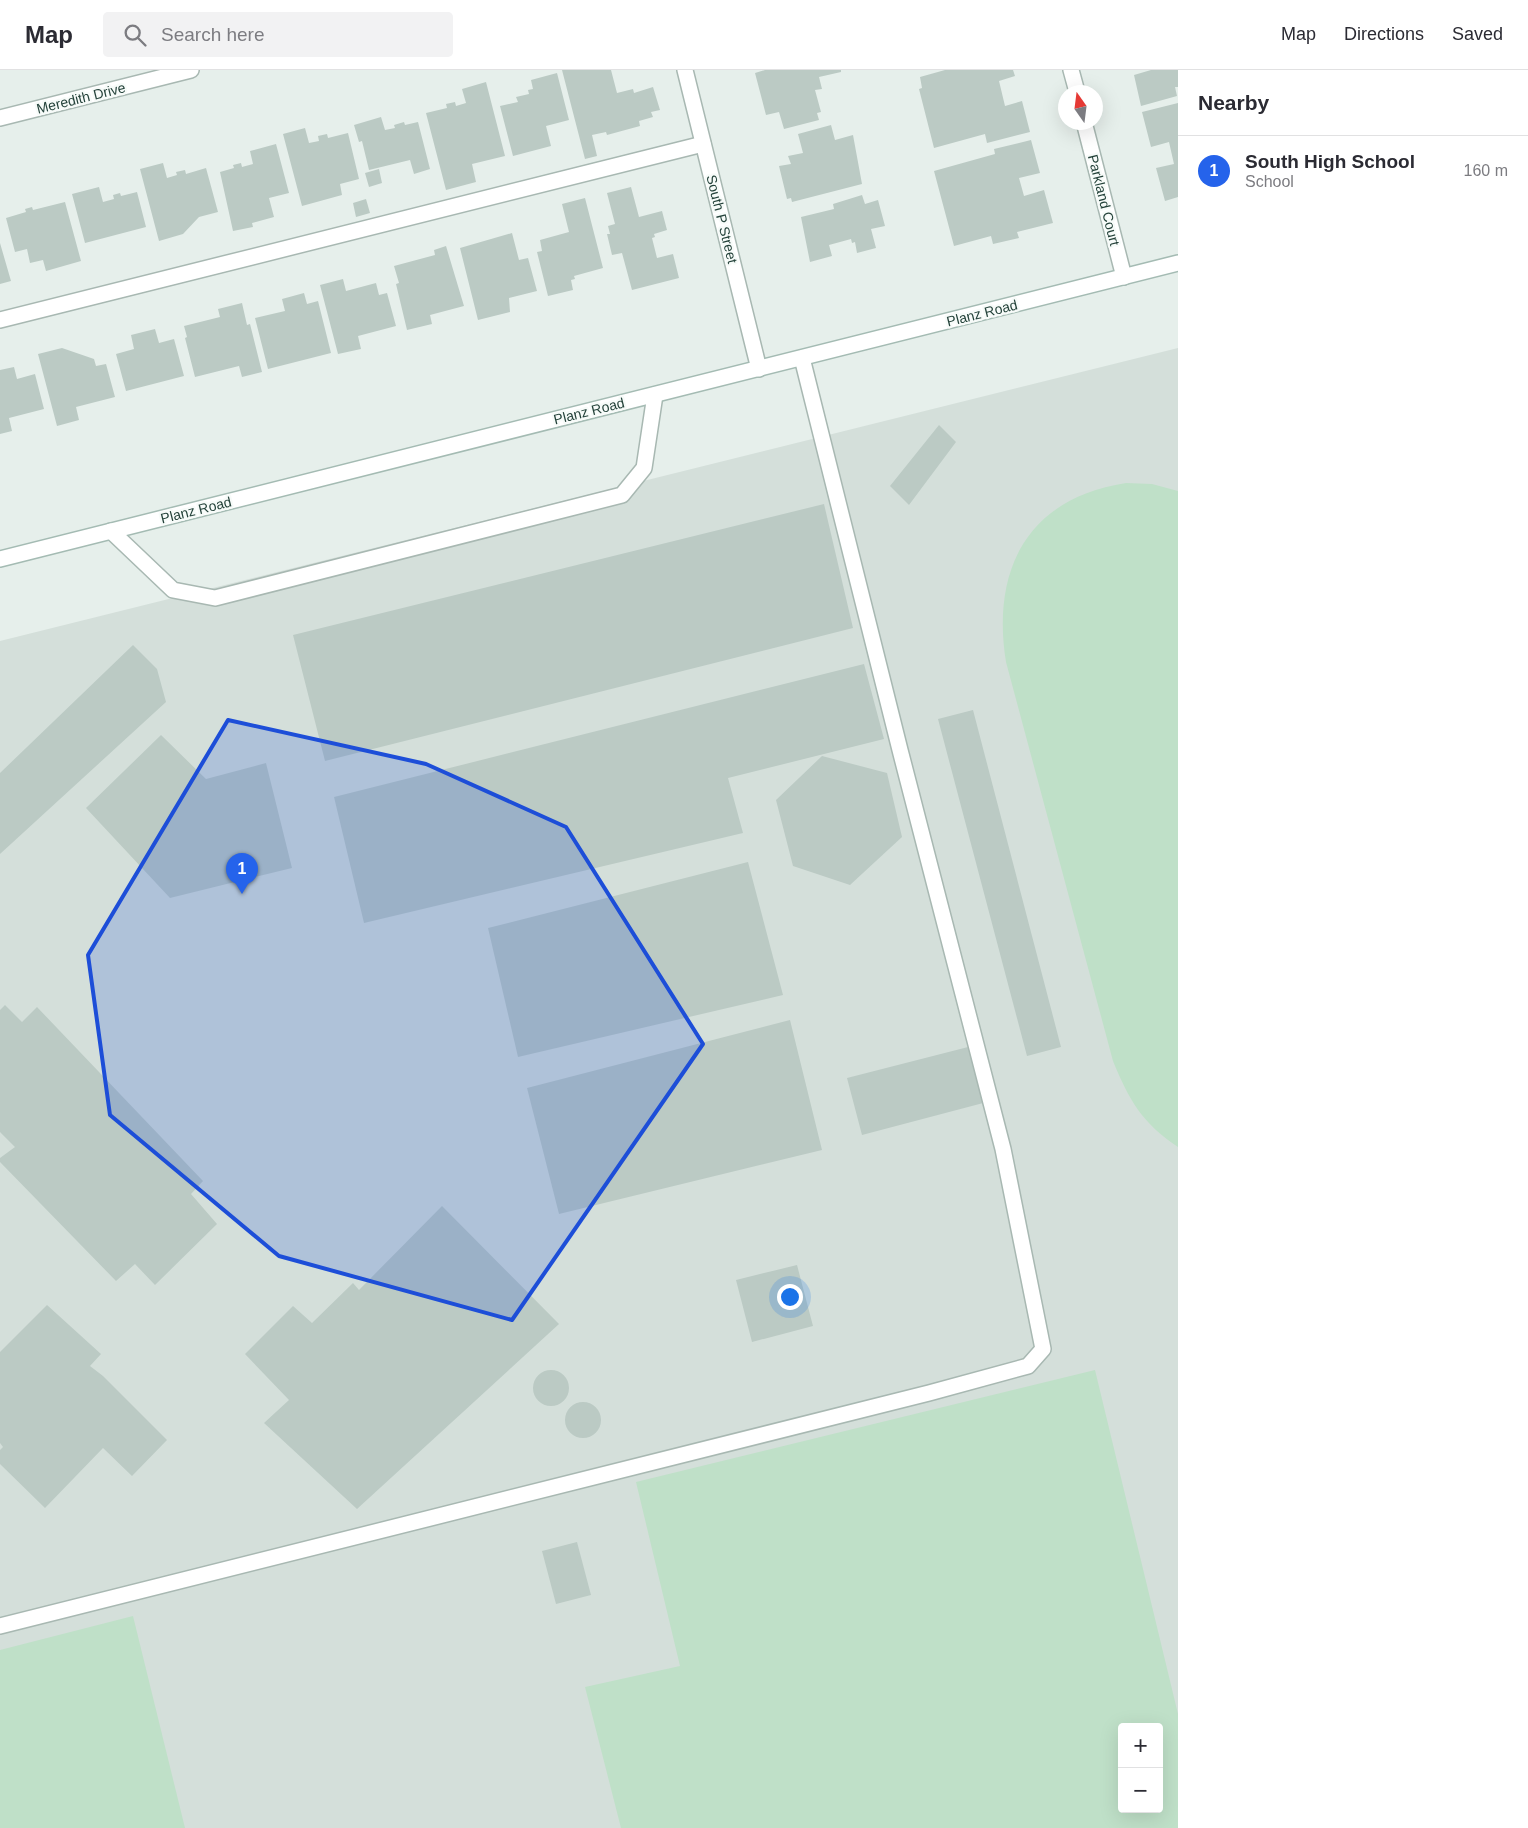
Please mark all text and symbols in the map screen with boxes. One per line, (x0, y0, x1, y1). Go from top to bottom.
search box (103, 12, 453, 57)
text: Map (25, 21, 73, 48)
icon: search (121, 21, 149, 49)
text: Search here (161, 24, 265, 45)
text: Map (1281, 24, 1316, 44)
text: Directions (1344, 24, 1424, 44)
text: Saved (1452, 24, 1503, 44)
street label: Meredith Drive (35, 79, 127, 117)
north arrow (1058, 85, 1103, 130)
text: Nearby (1198, 91, 1269, 114)
text: South High School (1245, 151, 1415, 172)
street label: Parkland Court (1085, 153, 1123, 247)
text: 1 (1210, 162, 1218, 179)
text: 160 m (1464, 162, 1508, 179)
street label: South P Street (703, 173, 741, 265)
text: School (1245, 173, 1294, 190)
street label: Planz Road (945, 296, 1019, 330)
street label: Planz Road (552, 394, 626, 428)
street label: Planz Road (159, 493, 233, 527)
pin: 1 (226, 853, 258, 894)
your location (777, 1284, 803, 1310)
map controls (1118, 1723, 1163, 1813)
button: + (1118, 1723, 1163, 1768)
button: − (1118, 1768, 1163, 1813)

